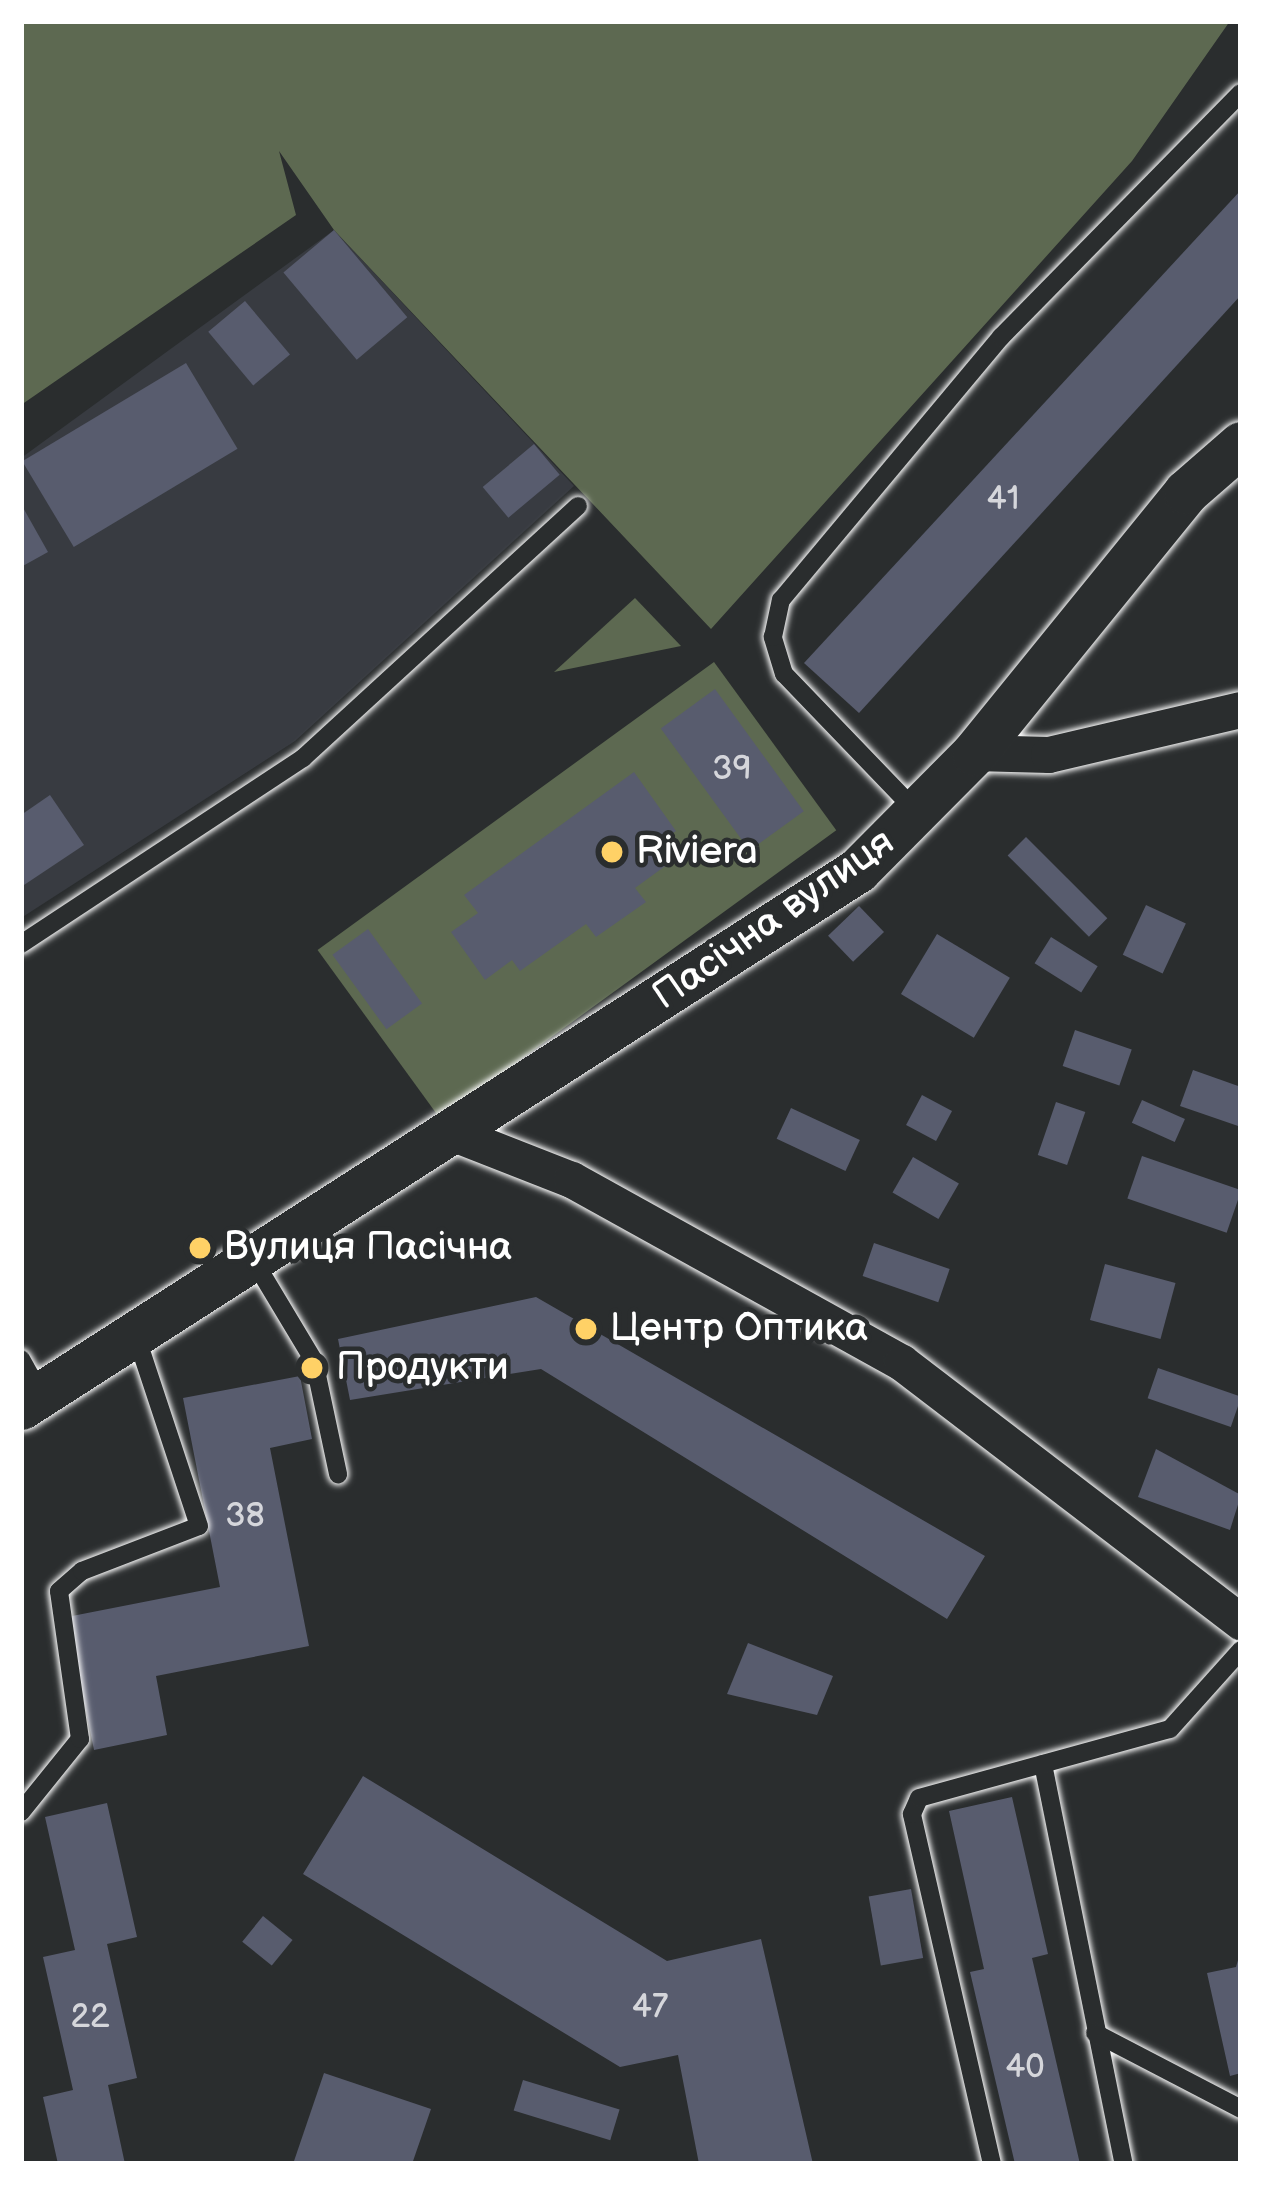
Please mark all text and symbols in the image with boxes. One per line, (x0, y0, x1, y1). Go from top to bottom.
house number: 41 (987, 480, 1019, 520)
house number: 39 (712, 750, 752, 790)
street label: Пасічна вулиця (644, 819, 904, 1021)
place label: Riviera (636, 829, 758, 875)
marker: Riviera (599, 839, 625, 865)
place label: Вулиця Пасічна (224, 1225, 512, 1271)
marker: Вулиця Пасічна (187, 1235, 213, 1261)
place label: Центр Оптика (610, 1306, 868, 1352)
marker: Центр Оптика (573, 1316, 599, 1342)
place label: Продукти (336, 1345, 509, 1391)
marker: Продукти (299, 1355, 325, 1381)
house number: 38 (225, 1497, 265, 1537)
house number: 47 (632, 1988, 668, 2028)
house number: 22 (71, 1998, 109, 2038)
house number: 40 (1005, 2048, 1045, 2088)

